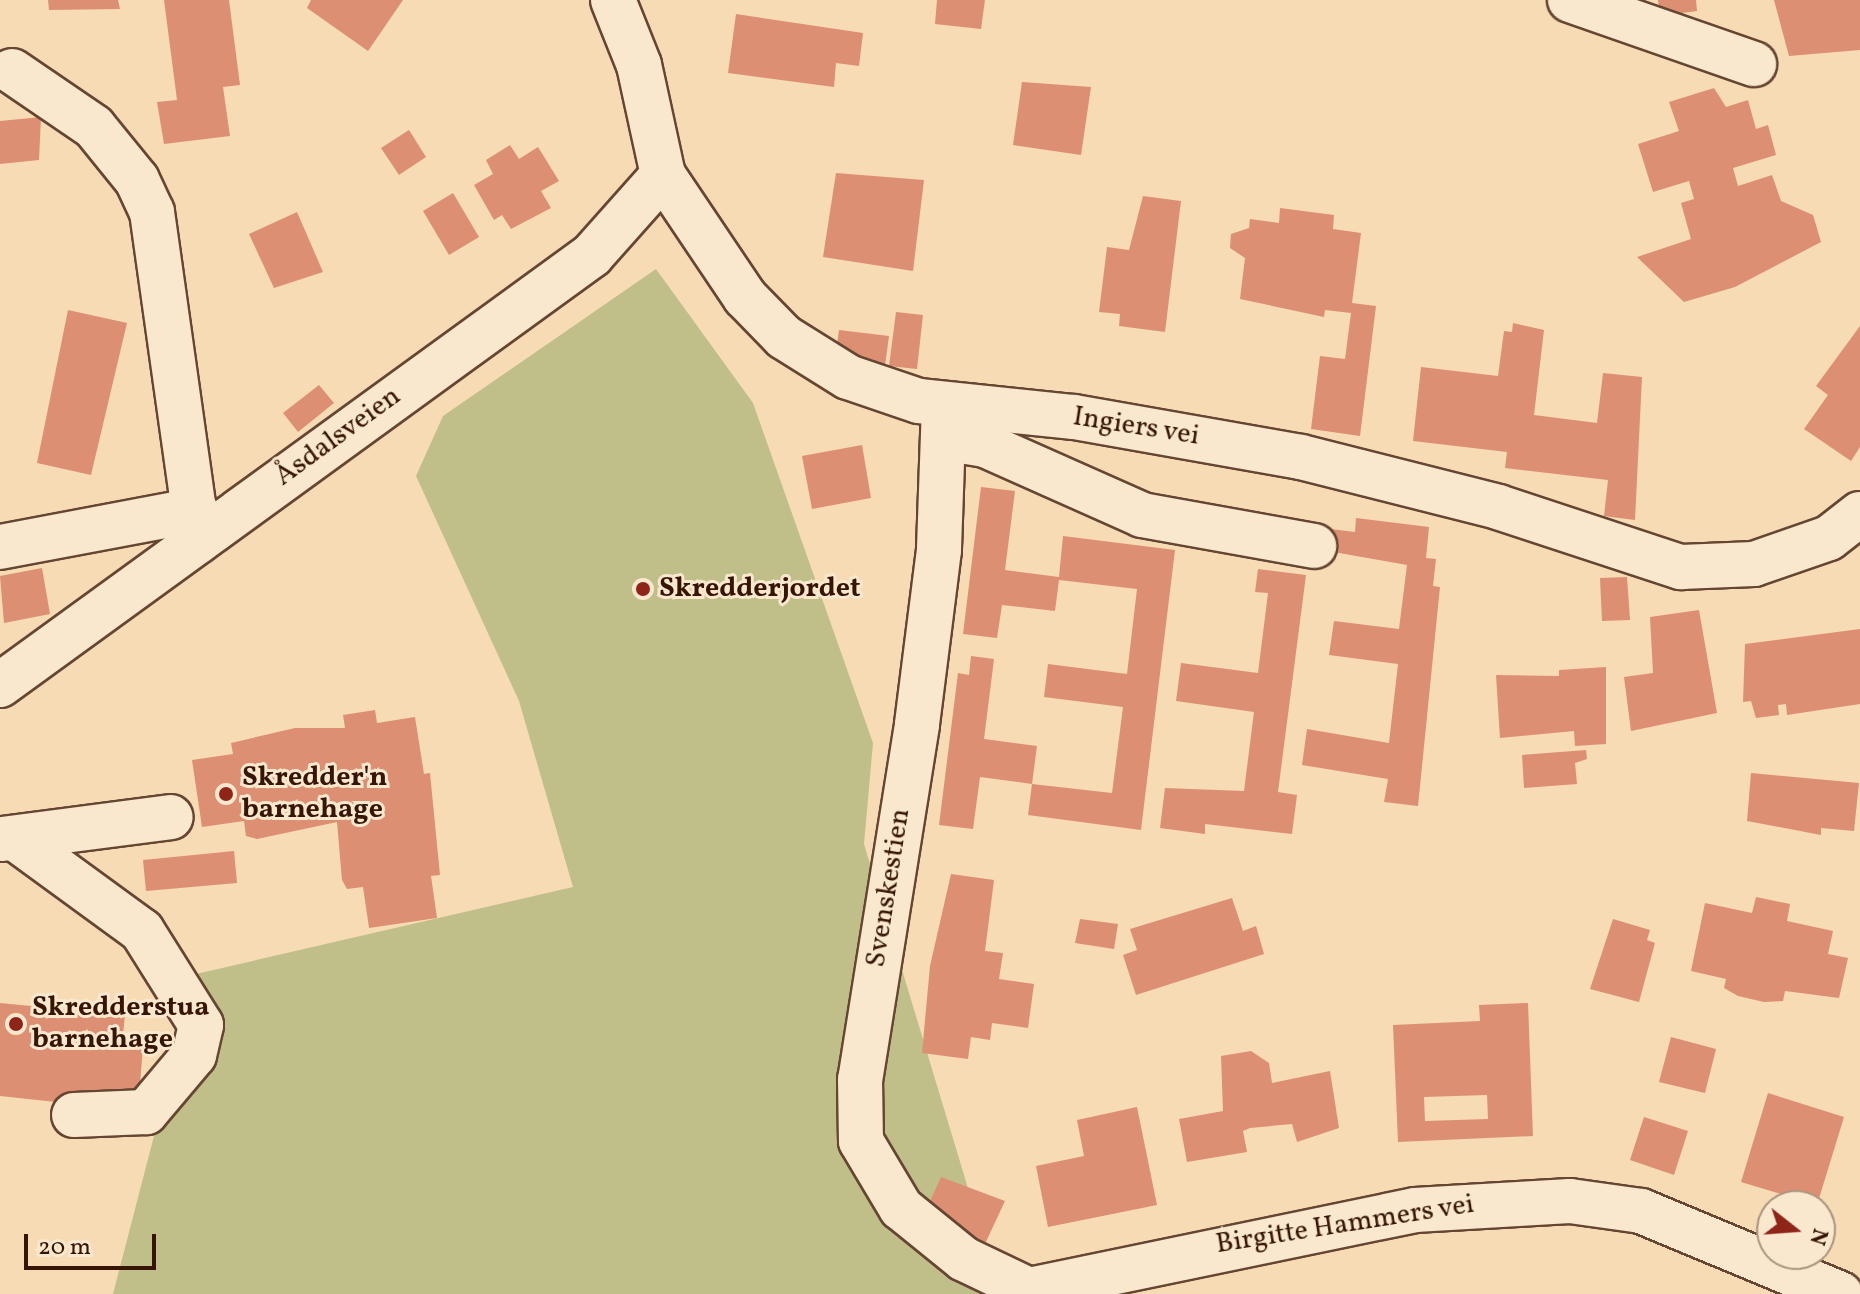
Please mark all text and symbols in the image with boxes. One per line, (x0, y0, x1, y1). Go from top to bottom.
street label: Åsdalsveien (268, 380, 408, 494)
street label: Ingiers vei (1070, 400, 1202, 454)
place label: Skredderjordet (659, 572, 861, 606)
marker: Skredderjordet (634, 580, 652, 598)
place label: Skredder'n barnehage (242, 761, 388, 827)
marker: Skredder'n barnehage (217, 785, 235, 803)
street label: Svenskestien (860, 806, 918, 970)
place label: Skredderstua barnehage (32, 991, 209, 1057)
marker: Skredderstua barnehage (7, 1015, 25, 1033)
street label: Birgitte Hammers vei (1213, 1188, 1477, 1262)
north arrow (1756, 1190, 1836, 1270)
scale bar (28, 1218, 160, 1268)
text: N (1800, 1224, 1835, 1249)
text: 20 m (38, 1231, 91, 1265)

